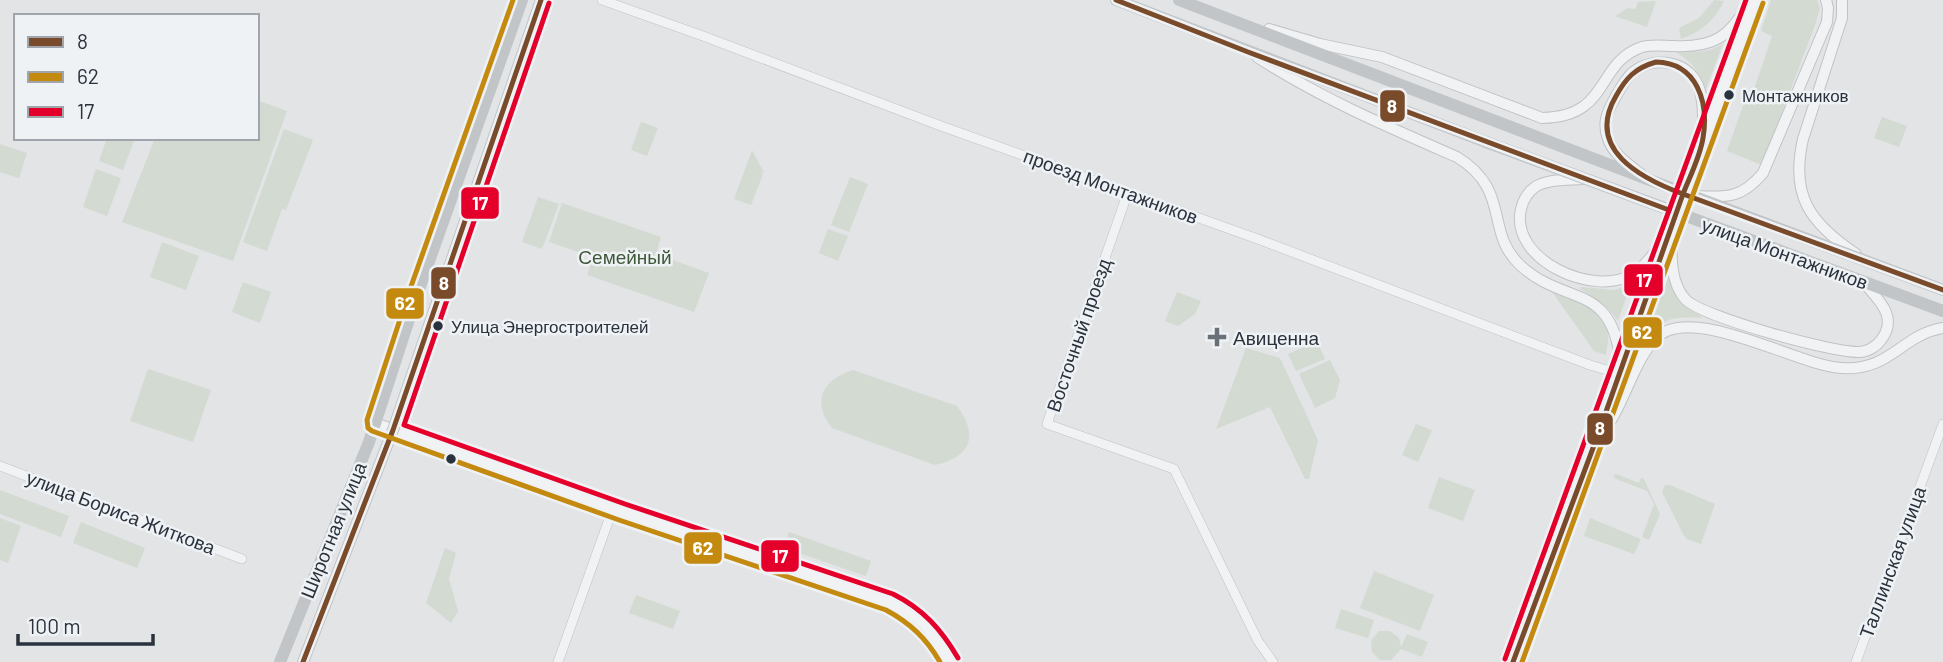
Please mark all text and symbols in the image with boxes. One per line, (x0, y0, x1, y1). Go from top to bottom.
legend (14, 14, 259, 140)
text: 8 (77, 28, 88, 53)
text: 62 (77, 63, 99, 88)
place label: Монтажников (1742, 85, 1849, 105)
marker: Монтажников (1722, 88, 1736, 102)
line badge: 8 (1379, 89, 1406, 123)
text: 8 (1387, 94, 1397, 117)
text: 17 (77, 98, 94, 123)
street label: проезд Монтажников (1021, 144, 1201, 228)
line badge: 17 (460, 186, 500, 220)
text: 17 (472, 191, 489, 214)
street label: улица Монтажников (1699, 212, 1871, 294)
park label: Семейный (578, 245, 672, 268)
street label: Восточный проезд (1041, 255, 1115, 415)
line badge: 17 (1623, 263, 1664, 297)
line badge: 8 (430, 266, 457, 300)
text: 17 (1636, 268, 1653, 291)
text: 8 (439, 271, 449, 294)
line badge: 62 (385, 287, 425, 320)
text: 62 (395, 291, 415, 314)
place label: Улица Энергостроителей (451, 316, 649, 336)
line badge: 62 (1622, 316, 1663, 349)
marker: Улица Энергостроителей (431, 319, 445, 333)
text: 62 (1632, 320, 1652, 343)
place label: Авиценна (1233, 326, 1320, 349)
marker: Авиценна (1207, 327, 1227, 347)
line badge: 8 (1586, 412, 1614, 446)
text: 8 (1595, 416, 1605, 439)
unlabelled marker (444, 452, 458, 466)
street label: Широтная улица (295, 458, 371, 601)
street label: улица Бориса Житкова (23, 465, 219, 559)
street label: Таллинская улица (1854, 483, 1930, 641)
line badge: 62 (683, 531, 723, 565)
text: 62 (693, 536, 713, 559)
line badge: 17 (760, 539, 800, 573)
text: 17 (772, 544, 789, 567)
scale bar (18, 602, 152, 646)
text: 100 m (28, 613, 81, 638)

